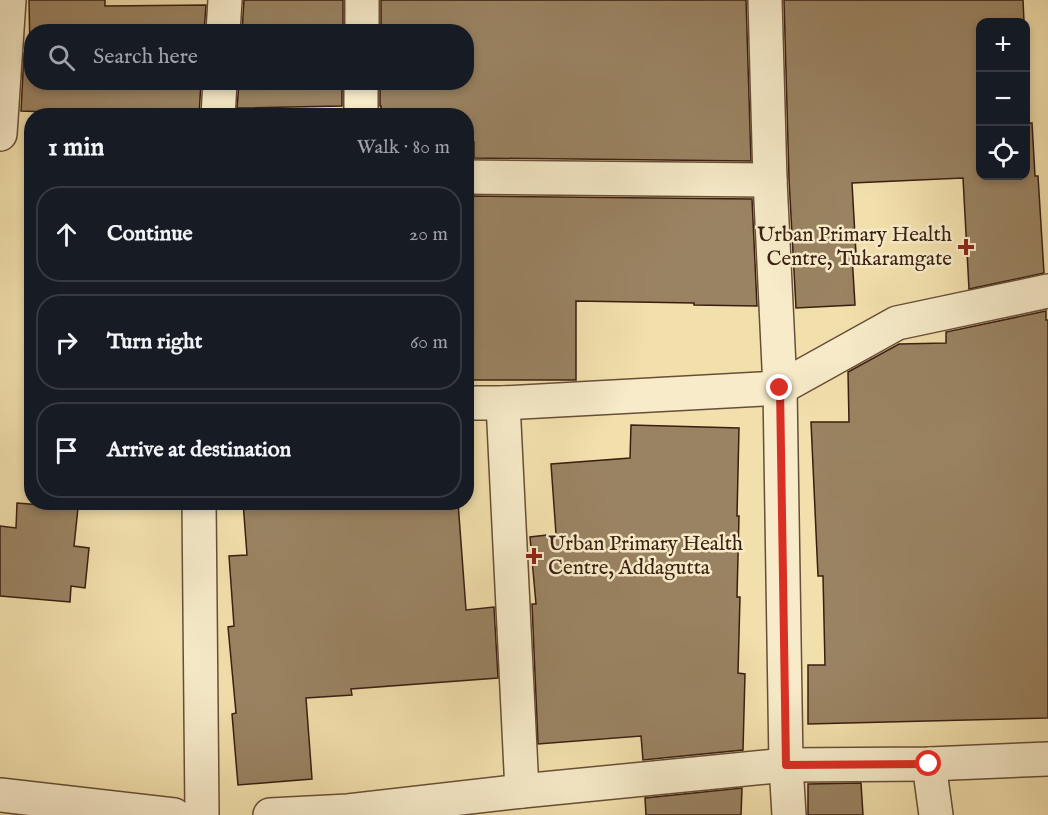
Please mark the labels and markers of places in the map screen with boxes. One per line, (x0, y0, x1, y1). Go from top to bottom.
place label: Urban Primary Health Centre, Tukaramgate (757, 222, 952, 273)
marker: Urban Primary Health Centre, Tukaramgate (957, 238, 975, 256)
place label: Urban Primary Health Centre, Addagutta (548, 531, 743, 582)
marker: Urban Primary Health Centre, Addagutta (525, 547, 543, 565)

